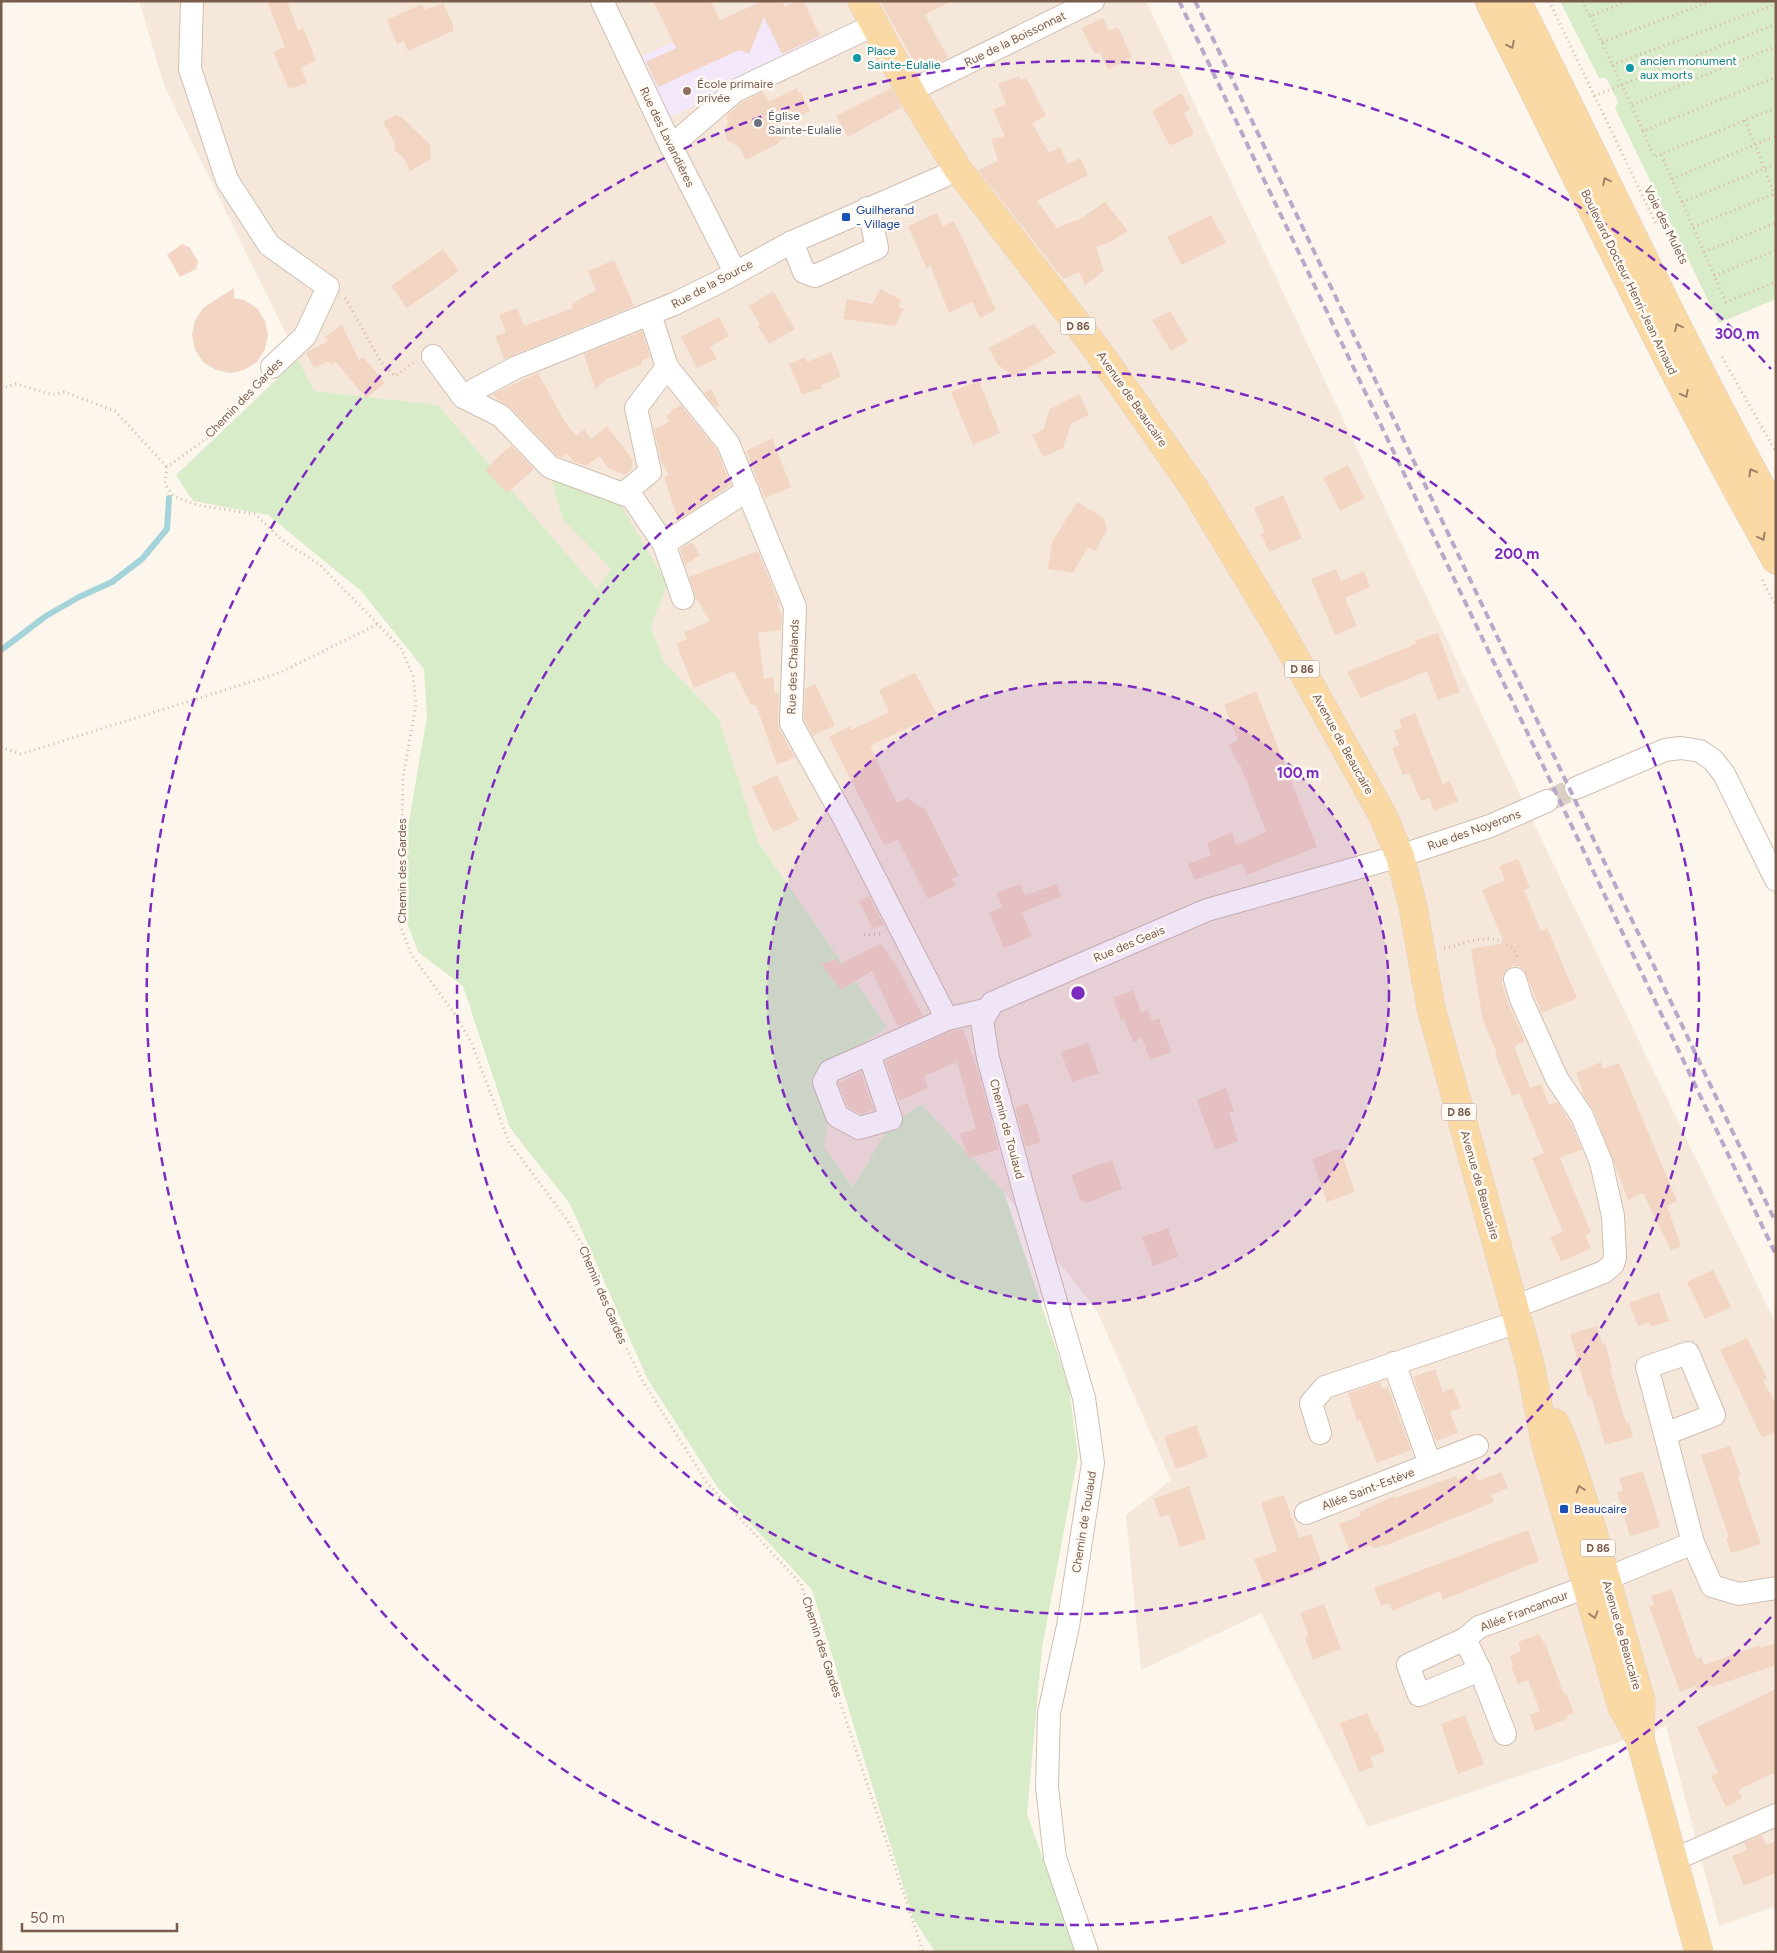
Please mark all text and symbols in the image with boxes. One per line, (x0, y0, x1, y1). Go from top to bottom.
street label: Rue de la Boissonnat (962, 8, 1068, 70)
one-way arrow (1505, 40, 1515, 49)
place label: Place Sainte-Eulalie (867, 44, 941, 72)
marker: Place Sainte-Eulalie (851, 52, 863, 64)
place label: ancien monument aux morts (1640, 54, 1737, 82)
marker: ancien monument aux morts (1624, 62, 1636, 74)
place label: École primaire privée (697, 77, 774, 105)
street label: Rue des Lavandières (637, 85, 697, 190)
marker: École primaire privée (681, 85, 693, 97)
place label: Église Sainte-Eulalie (768, 109, 842, 137)
marker: Église Sainte-Eulalie (752, 117, 764, 129)
one-way arrow (1602, 177, 1612, 186)
street label: Voie des Mulets (1641, 184, 1691, 267)
street label: Boulevard Docteur Henri-Jean Arnaud (1578, 187, 1680, 377)
place label: Guilherand - Village (856, 203, 914, 231)
marker: Guilherand - Village (840, 211, 852, 223)
street label: Rue de la Source (669, 256, 755, 311)
road number: D 86 (1060, 318, 1096, 334)
one-way arrow (1674, 323, 1684, 332)
text: 300 m (1715, 325, 1759, 343)
street label: Avenue de Beaucaire (1094, 349, 1170, 450)
street label: Chemin des Gardes (202, 355, 286, 441)
one-way arrow (1679, 388, 1689, 397)
one-way arrow (1748, 468, 1758, 477)
one-way arrow (1756, 531, 1766, 540)
text: 200 m (1495, 545, 1539, 563)
street label: Rue des Chalands (784, 619, 802, 715)
road number: D 86 (1284, 661, 1320, 678)
street label: Avenue de Beaucaire (1310, 691, 1377, 797)
text: 100 m (1277, 764, 1319, 782)
street label: Rue des Noyerons (1426, 807, 1523, 853)
street label: Chemin des Gardes (395, 818, 409, 924)
street label: Rue des Geais (1091, 923, 1167, 965)
centre of rings (1069, 984, 1087, 1002)
street label: Chemin de Toulaud (987, 1077, 1027, 1181)
road number: D 86 (1442, 1104, 1476, 1120)
street label: Avenue de Beaucaire (1458, 1129, 1502, 1242)
street label: Chemin des Gardes (576, 1244, 630, 1347)
street label: Allée Saint-Estève (1320, 1465, 1417, 1513)
street label: Chemin de Toulaud (1069, 1470, 1099, 1574)
one-way arrow (1576, 1485, 1586, 1494)
place label: Beaucaire (1574, 1502, 1627, 1516)
marker: Beaucaire (1558, 1503, 1570, 1515)
road number: D 86 (1580, 1540, 1616, 1556)
street label: Avenue de Beaucaire (1600, 1579, 1644, 1692)
street label: Allée Francamour (1478, 1588, 1570, 1634)
street label: Chemin des Gardes (799, 1595, 845, 1700)
one-way arrow (1589, 1610, 1599, 1618)
scale bar (22, 1900, 178, 1932)
text: 50 m (30, 1909, 65, 1927)

